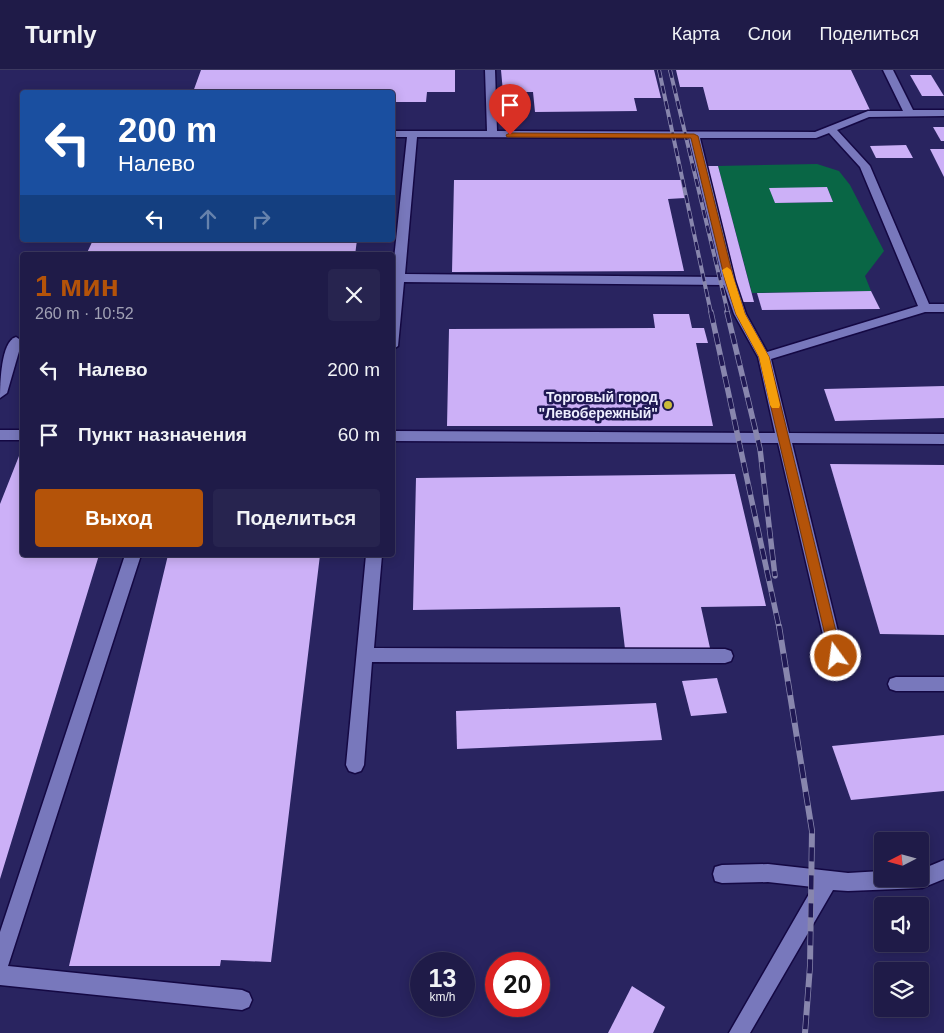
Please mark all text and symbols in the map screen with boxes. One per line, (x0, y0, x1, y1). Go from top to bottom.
text: Turnly (25, 21, 97, 48)
text: Карта (672, 24, 720, 44)
text: Слои (748, 24, 792, 44)
text: Поделиться (820, 24, 919, 44)
pin (489, 84, 531, 135)
icon: arrive (496, 91, 524, 119)
icon: left (35, 110, 100, 175)
text: 200 m (118, 110, 217, 149)
text: Налево (118, 151, 195, 176)
icon: left (141, 205, 169, 233)
icon: ahead (194, 205, 222, 233)
icon: right (247, 205, 275, 233)
text: 1 мин (35, 269, 119, 302)
button: close (328, 269, 380, 321)
text: 260 m · 10:52 (35, 305, 134, 322)
icon: left (35, 356, 63, 384)
text: Налево (78, 359, 148, 380)
text: 200 m (327, 359, 380, 380)
place label: Торговый город "Левобережный" (539, 389, 658, 421)
marker: Торговый город "Левобережный" (662, 399, 674, 411)
icon: arrive (35, 421, 63, 449)
text: Пункт назначения (78, 424, 247, 445)
text: 60 m (338, 424, 380, 445)
button: Выход (35, 489, 203, 547)
button: Поделиться (213, 489, 380, 547)
position arrow (809, 629, 861, 681)
north arrow (874, 832, 929, 888)
map controls (874, 832, 929, 1017)
button: sound (874, 897, 929, 952)
speed limit sign: 20 (485, 952, 550, 1017)
button: layers (874, 962, 929, 1017)
text: 13 (429, 964, 456, 992)
text: km/h (429, 990, 456, 1004)

